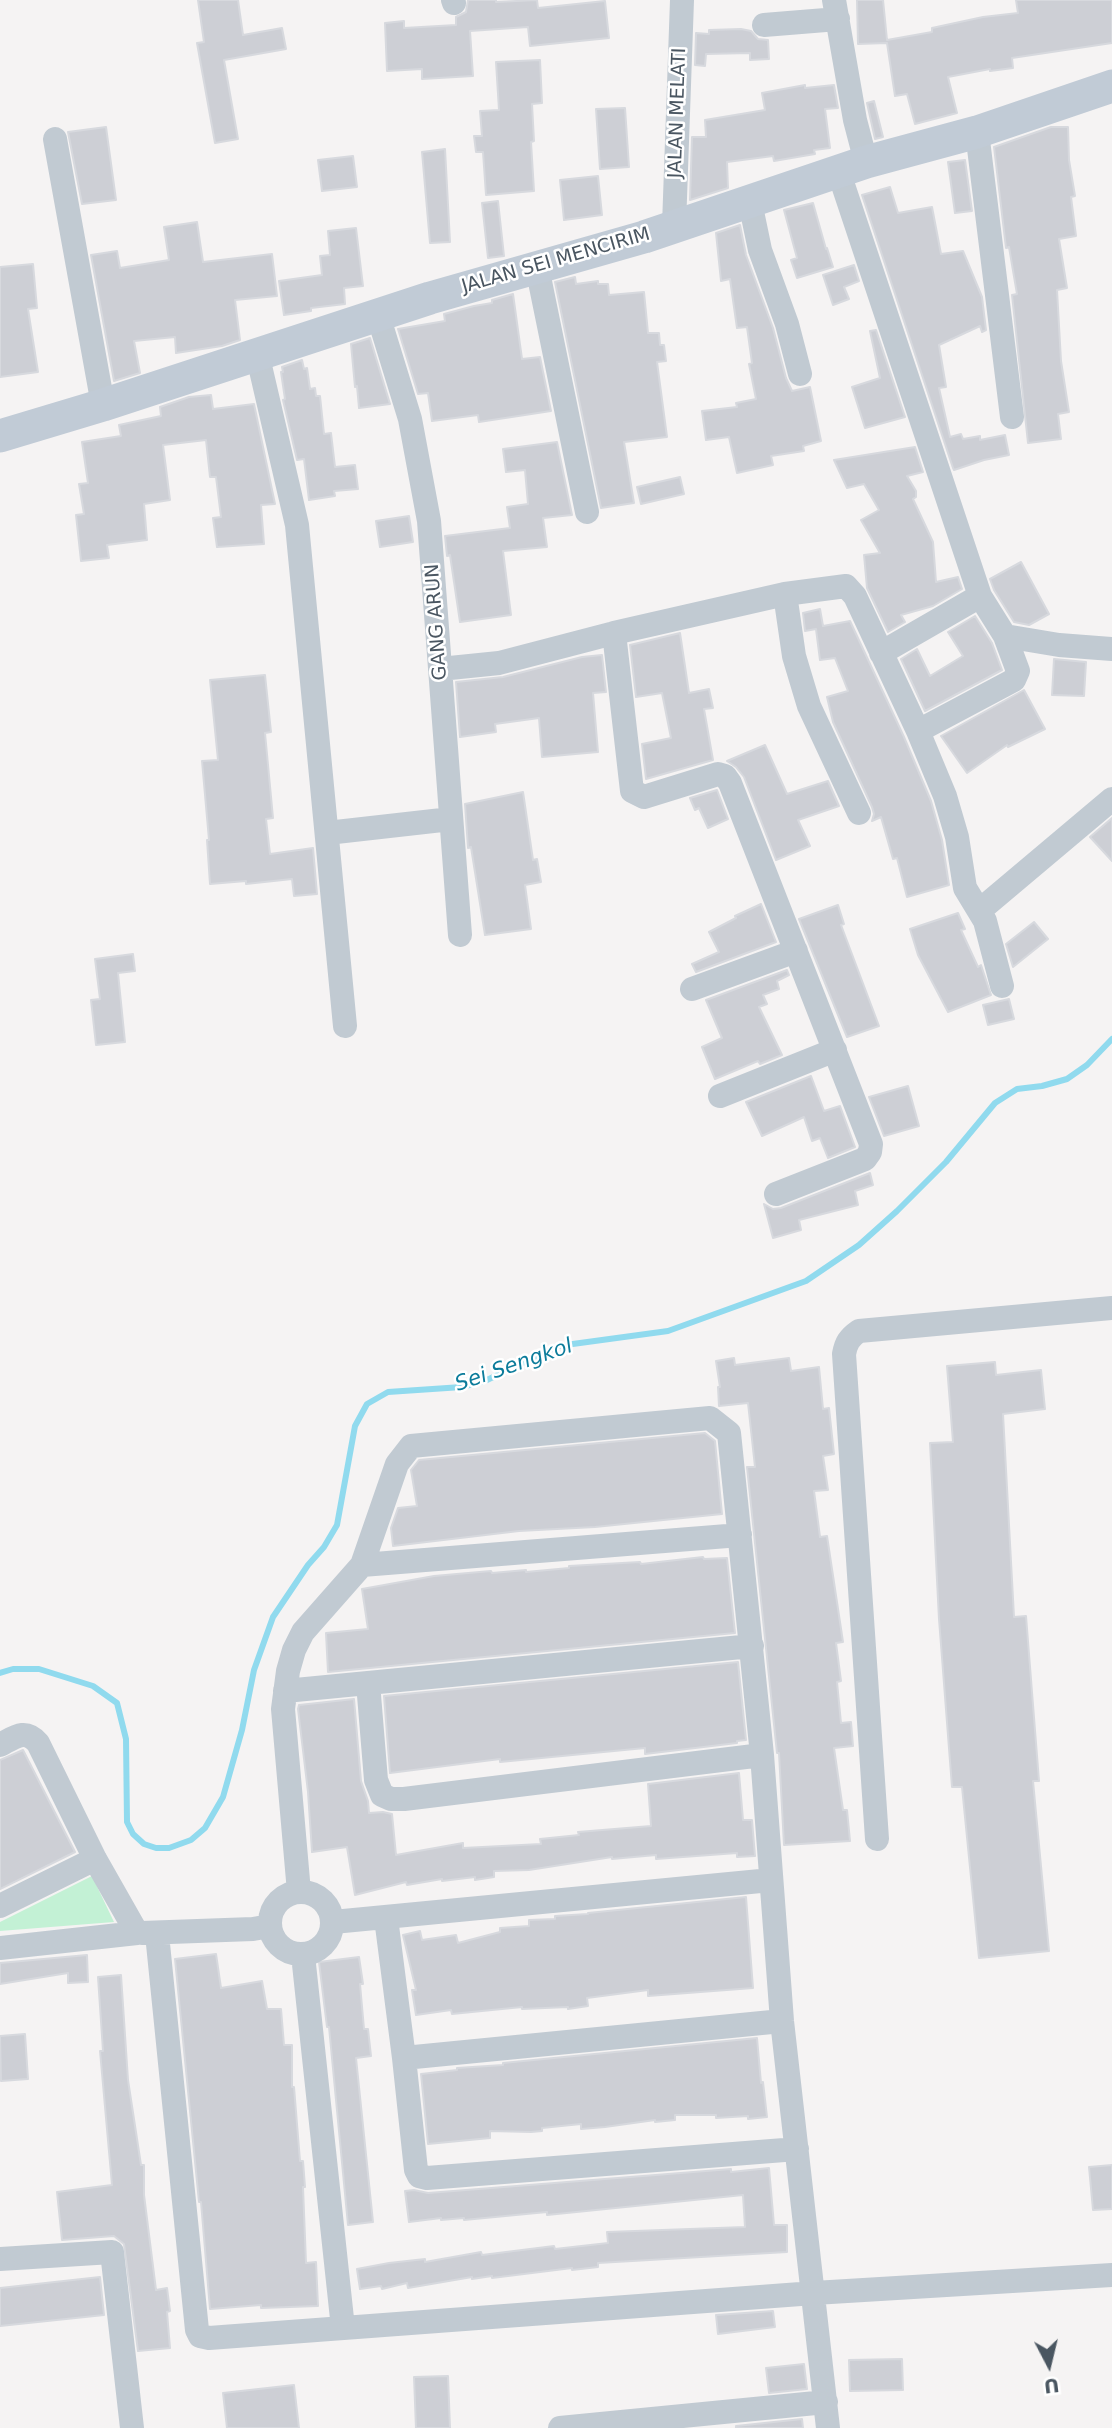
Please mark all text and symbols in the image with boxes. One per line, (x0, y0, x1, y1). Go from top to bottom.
street label: JALAN MELATI (664, 47, 692, 179)
street label: JALAN SEI MENCIRIM (459, 223, 653, 299)
street label: GANG ARUN (422, 563, 452, 681)
water label: Sei Sengkol (452, 1334, 576, 1398)
north arrow (1014, 2330, 1084, 2400)
text: U (1043, 2374, 1061, 2398)

